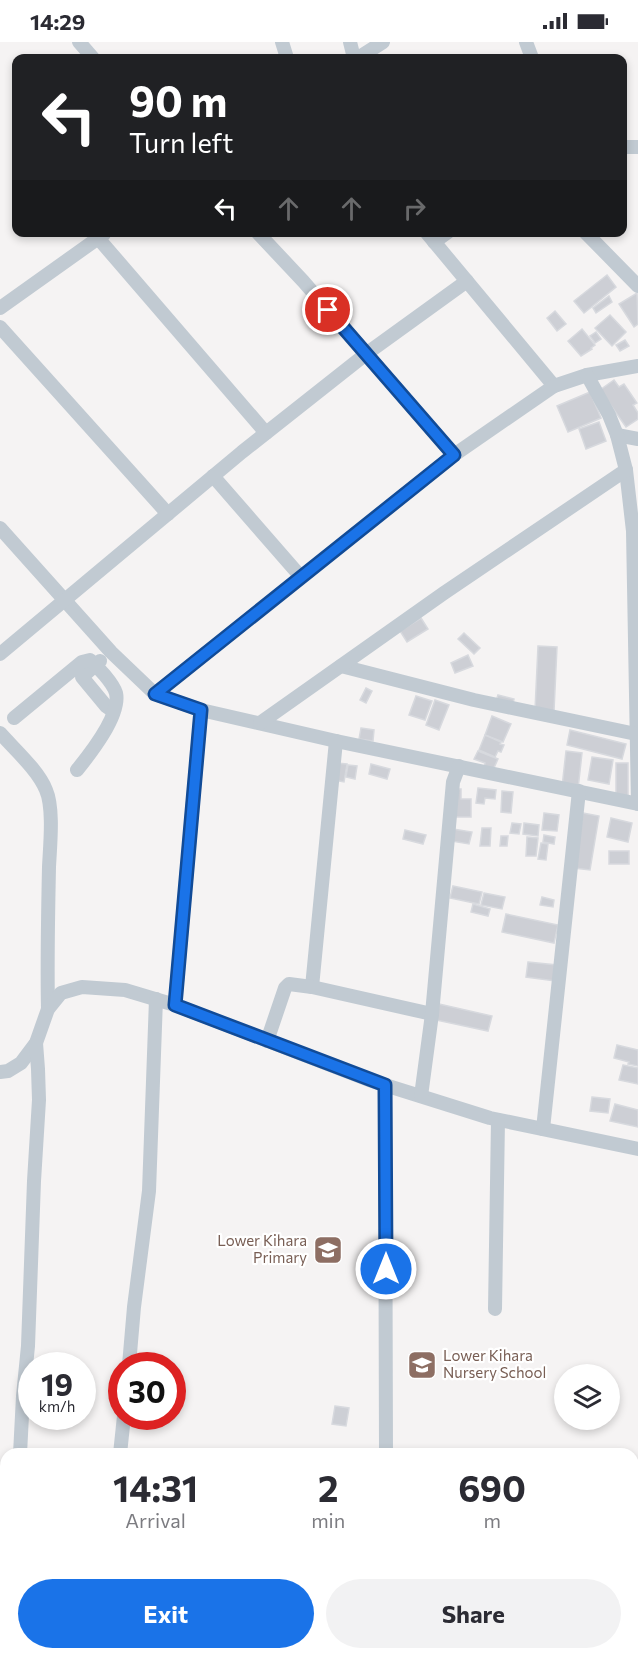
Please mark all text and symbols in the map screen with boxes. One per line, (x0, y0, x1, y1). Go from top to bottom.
text: 14:29 (30, 8, 85, 35)
text: 90 m (129, 74, 228, 126)
icon: left (30, 78, 108, 156)
text: Turn left (129, 126, 233, 159)
icon: left (209, 192, 242, 225)
icon: ahead (272, 192, 305, 225)
icon: ahead (335, 192, 368, 225)
icon: right (398, 192, 431, 225)
pin (302, 284, 353, 335)
icon: arrive (311, 293, 344, 326)
place label: Lower Kihara Primary (217, 1231, 307, 1266)
school or university icon: Lower Kihara Primary (312, 1234, 344, 1266)
position arrow (354, 1237, 418, 1301)
place label: Lower Kihara Nursery School (443, 1346, 546, 1381)
school or university icon: Lower Kihara Nursery School (406, 1349, 438, 1381)
speed limit sign: 30 (108, 1352, 186, 1430)
map controls (554, 1364, 620, 1430)
button: layers (554, 1364, 620, 1430)
text: 19 (41, 1365, 73, 1402)
text: km/h (39, 1397, 75, 1415)
text: 14:31 (113, 1465, 198, 1509)
text: 2 (318, 1465, 338, 1509)
text: 690 (458, 1465, 526, 1509)
text: Arrival (125, 1508, 186, 1532)
text: min (311, 1508, 345, 1532)
text: m (483, 1508, 501, 1532)
button: Exit (18, 1579, 314, 1648)
button: Share (326, 1579, 621, 1648)

